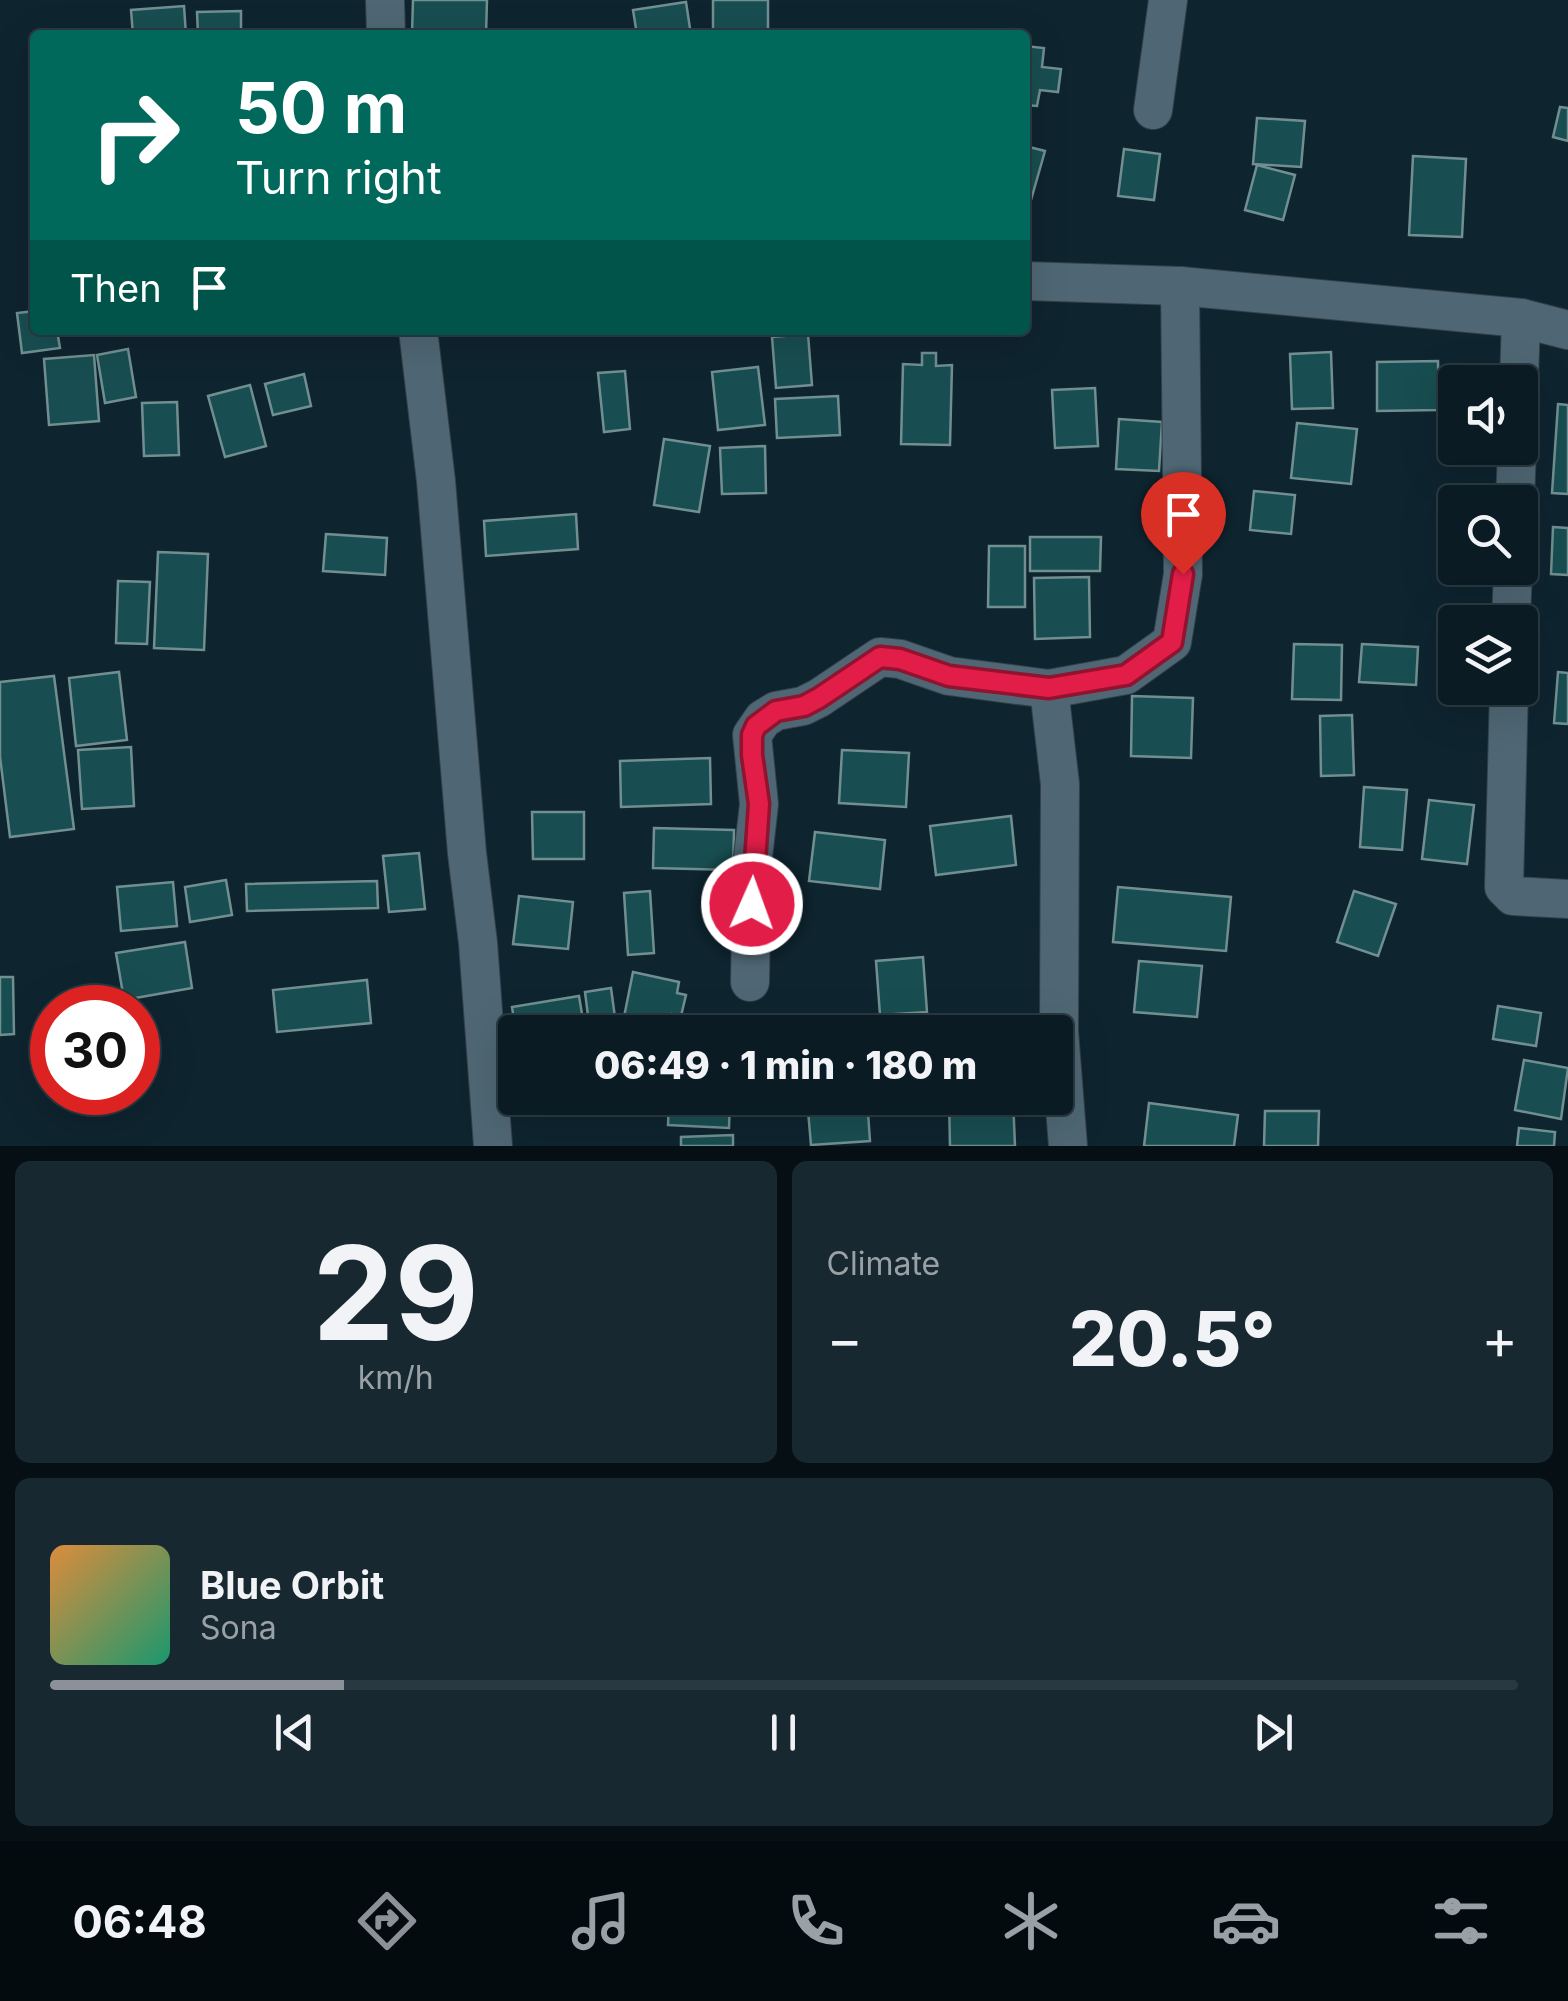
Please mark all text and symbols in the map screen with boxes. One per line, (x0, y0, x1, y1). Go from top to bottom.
text: 50 m (235, 65, 407, 150)
icon: right (70, 70, 200, 200)
text: Turn right (235, 150, 442, 205)
icon: arrive (182, 260, 237, 315)
text: Then (70, 265, 162, 311)
map controls (1438, 365, 1538, 705)
button: sound (1438, 365, 1538, 465)
pin (1141, 472, 1226, 575)
button: search (1438, 485, 1538, 585)
icon: arrive (1156, 487, 1211, 542)
button: layers (1438, 605, 1538, 705)
position arrow (700, 852, 804, 956)
speed limit sign: 30 (30, 985, 160, 1115)
text: 06:49 · 1 min · 180 m (594, 1042, 977, 1088)
text: 29 (313, 1214, 479, 1371)
text: Climate (827, 1244, 940, 1283)
text: 20.5° (1069, 1293, 1276, 1384)
text: − (827, 1306, 863, 1372)
text: + (1482, 1306, 1518, 1372)
text: km/h (358, 1358, 434, 1397)
text: Blue Orbit (200, 1562, 384, 1608)
text: Sona (200, 1608, 277, 1647)
icon: previous (267, 1705, 322, 1760)
icon: pause (756, 1705, 811, 1760)
icon: next (1246, 1705, 1301, 1760)
icon: directions (352, 1886, 422, 1956)
icon: music (566, 1886, 636, 1956)
icon: phone (781, 1886, 851, 1956)
icon: climate (996, 1886, 1066, 1956)
icon: car (1211, 1886, 1281, 1956)
icon: filters (1426, 1886, 1496, 1956)
text: 06:48 (72, 1894, 207, 1949)

